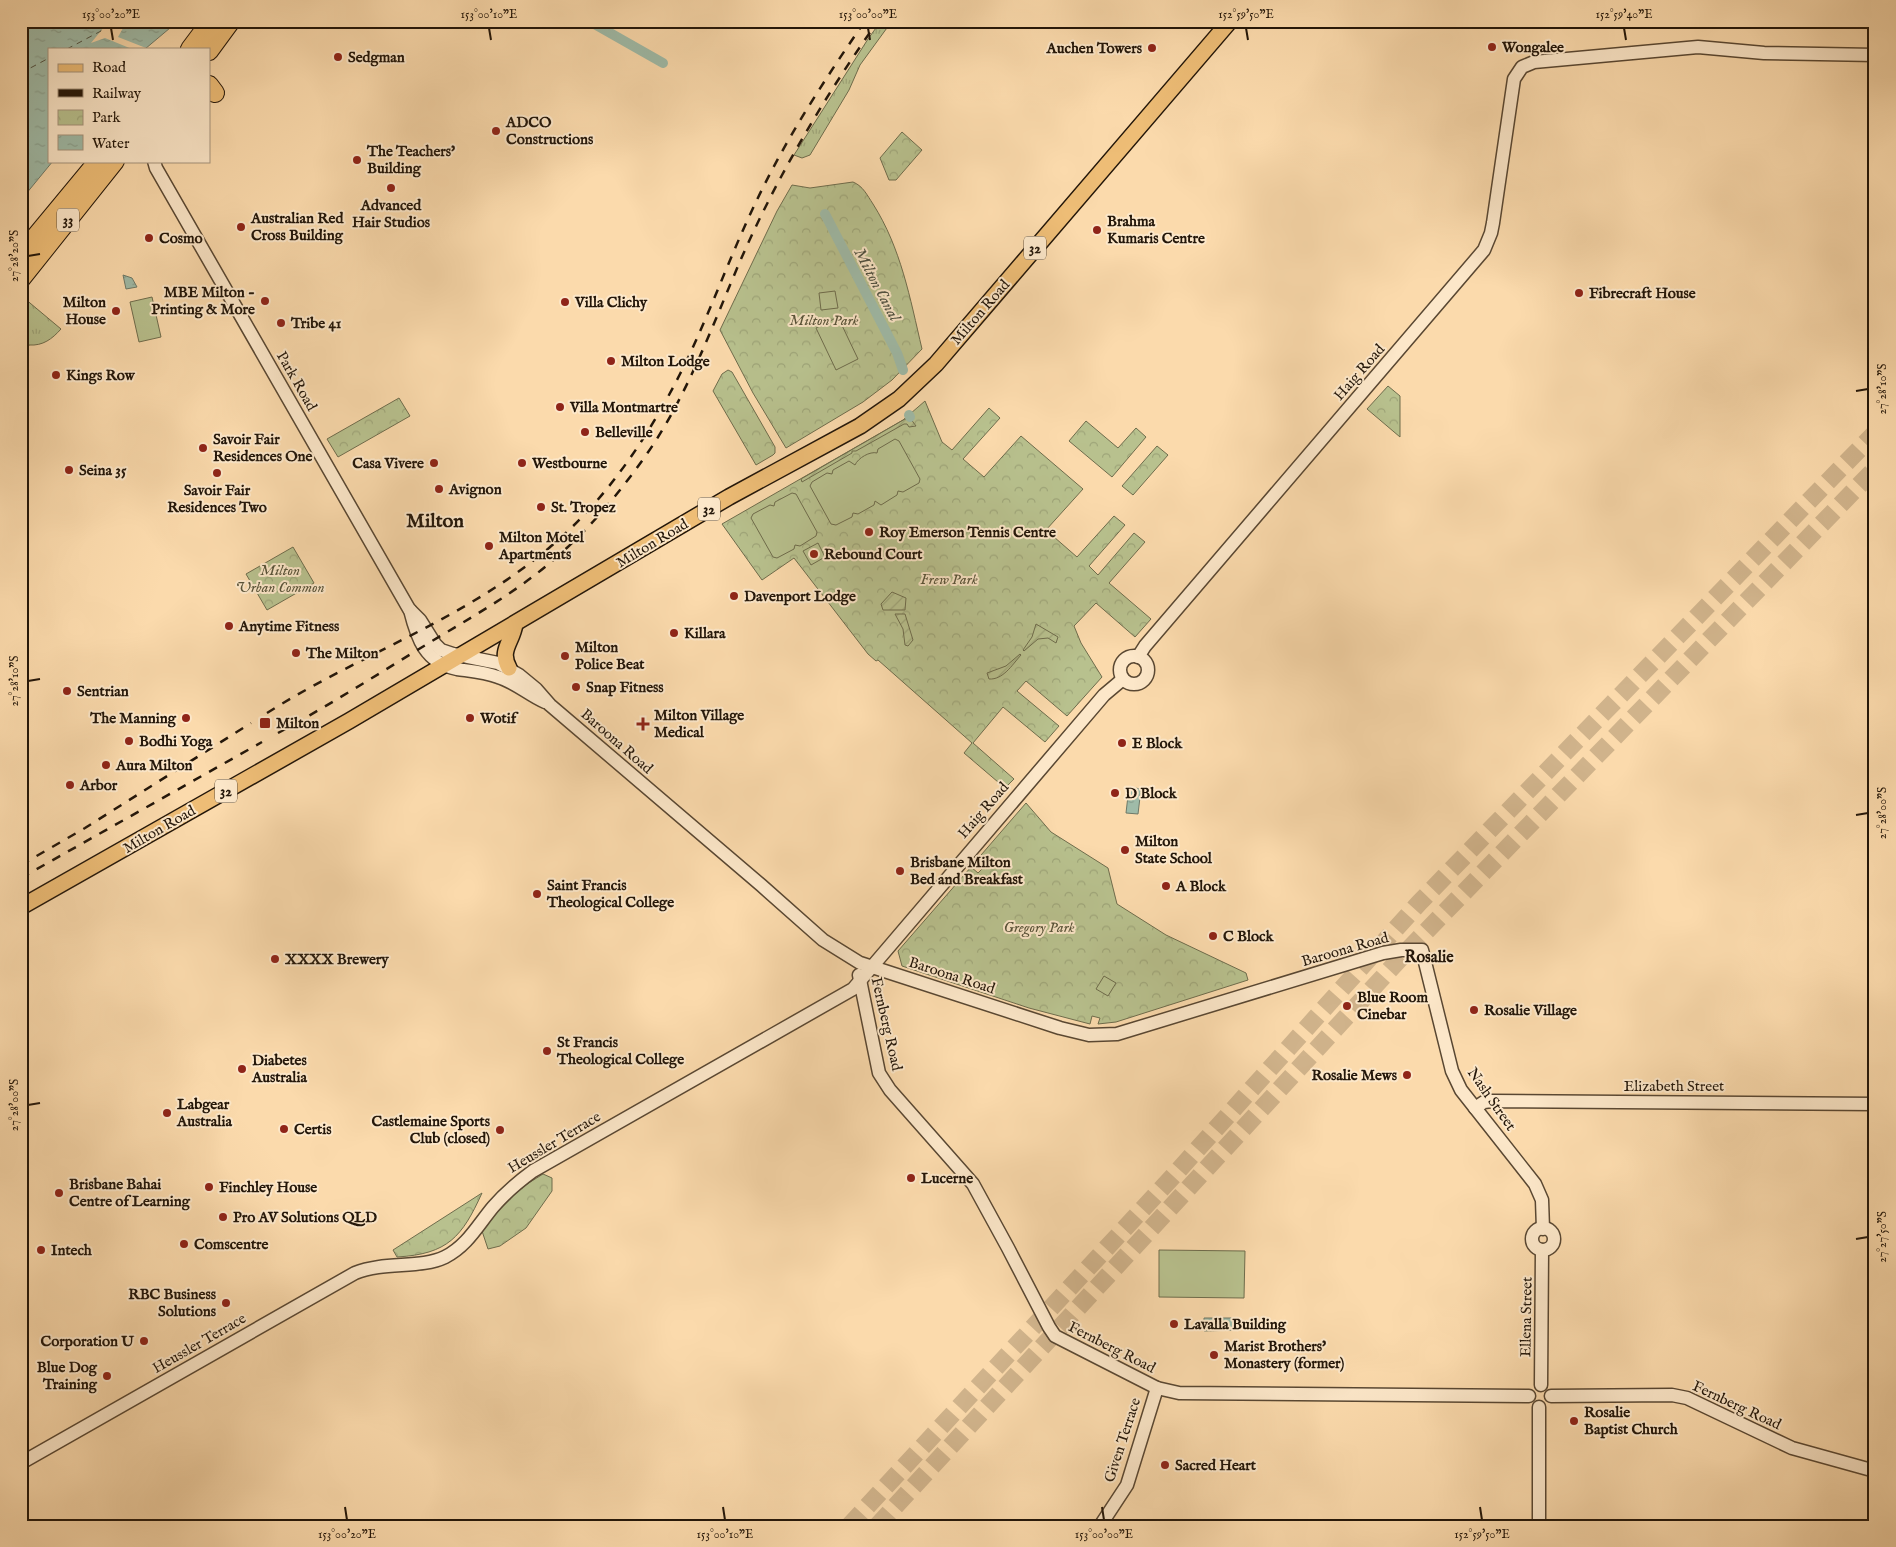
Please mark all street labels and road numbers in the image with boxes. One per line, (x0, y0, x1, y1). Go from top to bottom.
road number: 33 (57, 208, 79, 232)
road number: 32 (1024, 237, 1046, 260)
street label: Milton Road (947, 275, 1015, 349)
street label: Haig Road (1330, 339, 1390, 404)
street label: Park Road (272, 348, 322, 415)
road number: 32 (698, 498, 720, 520)
street label: Milton Road (613, 514, 693, 572)
street label: Baroona Road (577, 705, 658, 779)
street label: Haig Road (954, 777, 1014, 842)
road number: 32 (215, 779, 237, 802)
street label: Milton Road (120, 801, 200, 858)
street label: Baroona Road (1299, 928, 1392, 971)
street label: Baroona Road (906, 953, 998, 999)
street label: Fernberg Road (867, 975, 907, 1074)
street label: Nash Street (1463, 1064, 1520, 1135)
street label: Elizabeth Street (1624, 1077, 1724, 1096)
street label: Heussler Terrace (504, 1107, 604, 1178)
street label: Ellena Street (1516, 1277, 1537, 1357)
street label: Heussler Terrace (149, 1309, 250, 1378)
street label: Fernberg Road (1065, 1317, 1160, 1378)
street label: Fernberg Road (1690, 1377, 1785, 1435)
street label: Given Terrace (1100, 1395, 1145, 1485)

